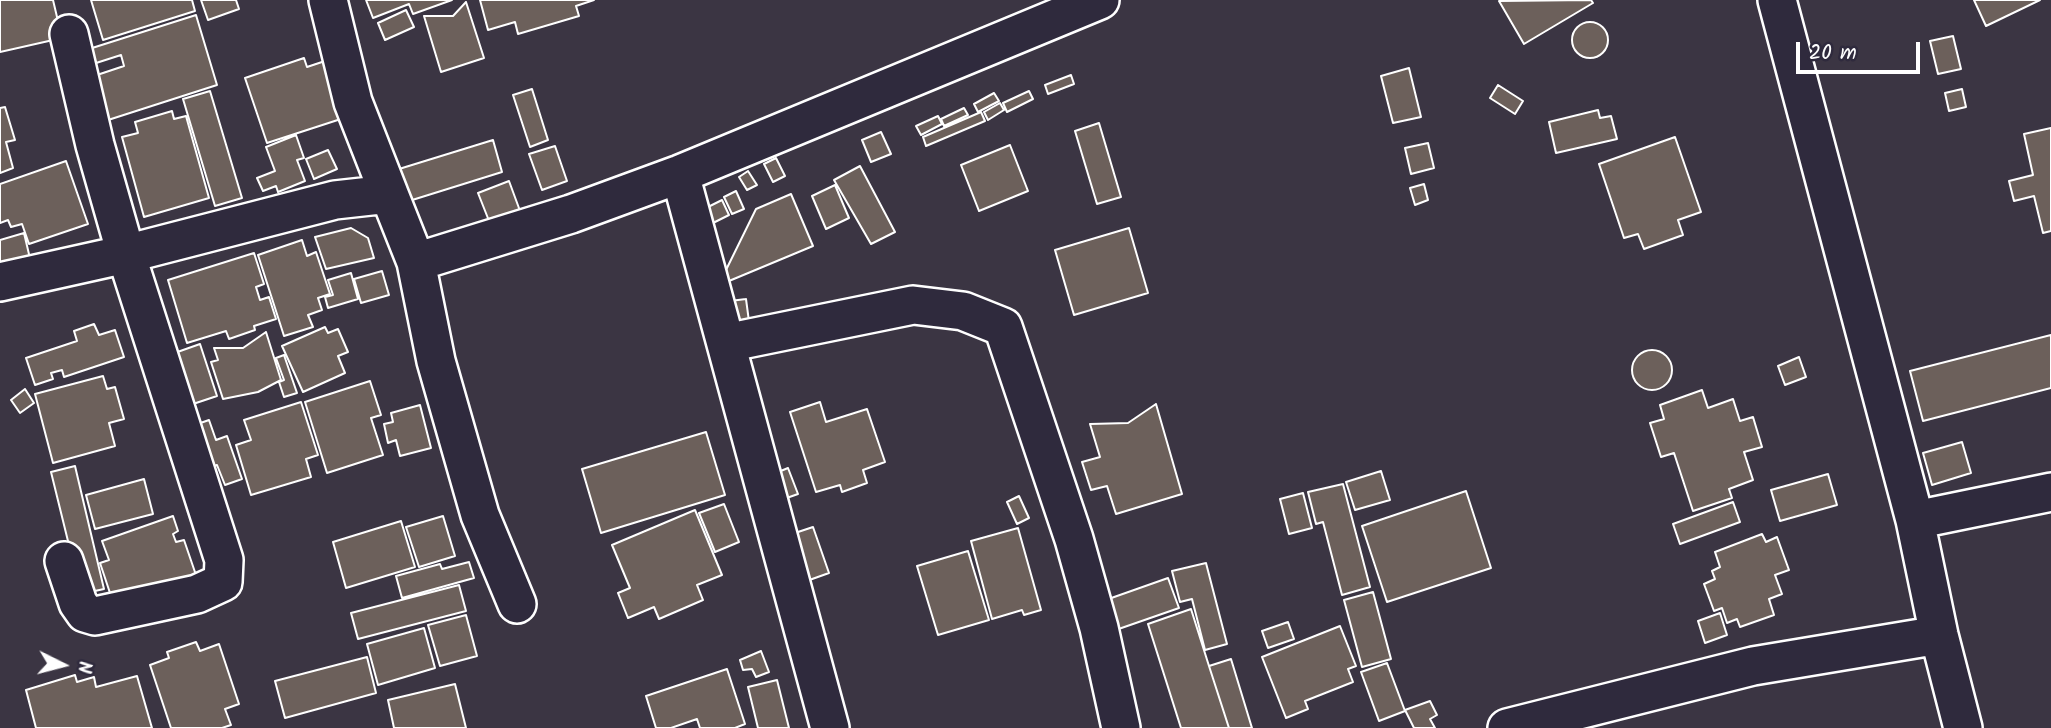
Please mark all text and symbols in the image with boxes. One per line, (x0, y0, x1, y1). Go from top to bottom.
scale bar (1799, 28, 1923, 72)
text: 20 m (1809, 37, 1857, 70)
north arrow (28, 630, 98, 700)
text: N (68, 660, 99, 675)

